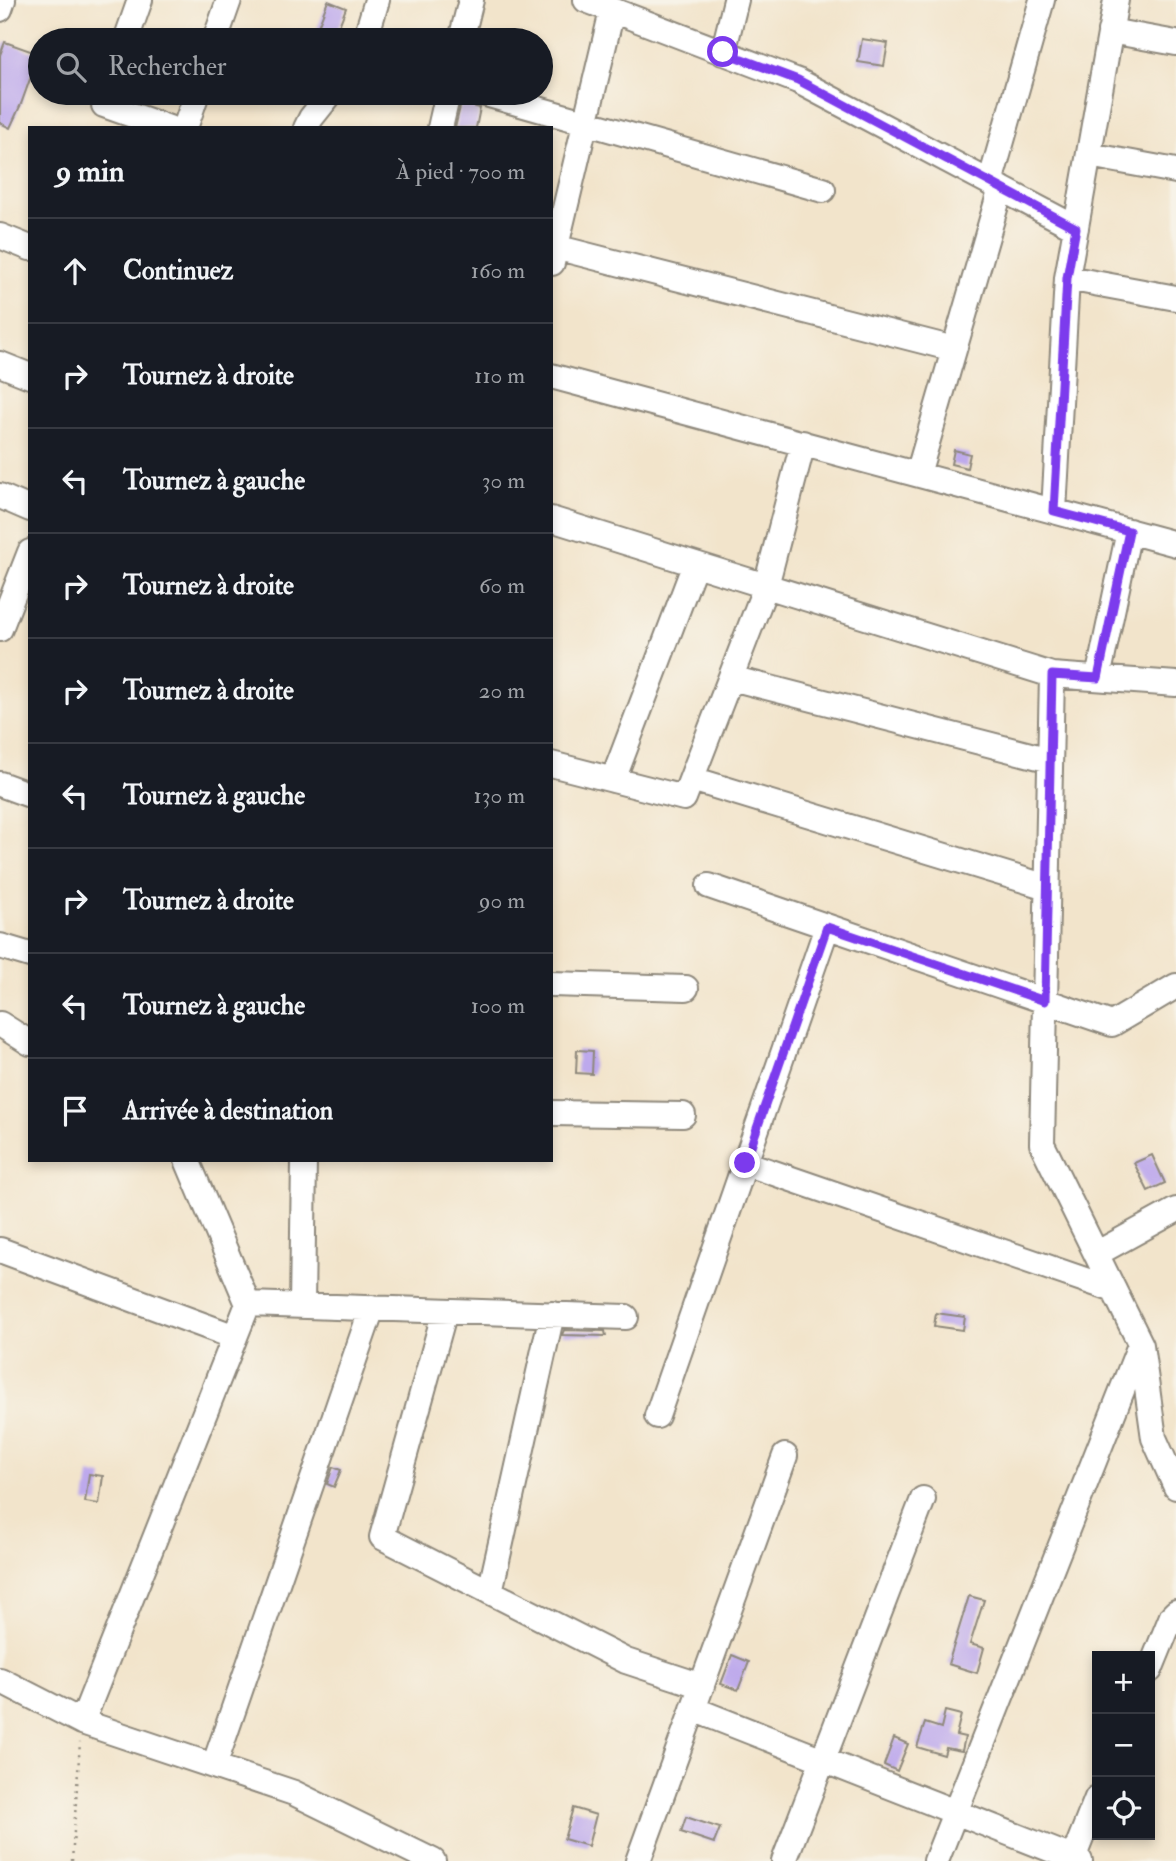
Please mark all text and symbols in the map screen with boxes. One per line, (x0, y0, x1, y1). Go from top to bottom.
search box (28, 28, 553, 105)
route start (707, 36, 738, 67)
icon: search (52, 48, 90, 86)
text: Rechercher (108, 51, 227, 83)
text: 9 min (56, 153, 124, 190)
text: À pied · 700 m (396, 157, 525, 186)
icon: ahead (56, 252, 94, 290)
text: Continuez (123, 255, 233, 287)
text: 160 m (471, 256, 525, 285)
icon: right (56, 357, 94, 395)
text: Tournez à droite (123, 360, 294, 392)
text: 110 m (474, 361, 525, 390)
icon: left (56, 462, 94, 500)
text: Tournez à gauche (123, 465, 305, 497)
text: 30 m (482, 466, 525, 495)
icon: right (56, 567, 94, 605)
text: Tournez à droite (123, 570, 294, 602)
text: 60 m (479, 571, 525, 600)
icon: right (56, 672, 94, 710)
text: Tournez à droite (123, 675, 294, 707)
text: 20 m (479, 676, 525, 705)
icon: left (56, 777, 94, 815)
text: Tournez à gauche (123, 780, 305, 812)
text: 130 m (473, 781, 525, 810)
icon: right (56, 882, 94, 920)
text: Tournez à droite (123, 885, 294, 917)
text: 90 m (479, 886, 525, 915)
icon: left (56, 987, 94, 1025)
text: Tournez à gauche (123, 990, 305, 1022)
text: 100 m (471, 991, 525, 1020)
icon: arrive (56, 1092, 94, 1130)
text: Arrivée à destination (123, 1095, 333, 1127)
route end (729, 1147, 760, 1178)
map controls (1092, 1651, 1155, 1840)
button: + (1092, 1651, 1155, 1714)
button: − (1092, 1714, 1155, 1777)
button: locate (1092, 1777, 1155, 1840)

